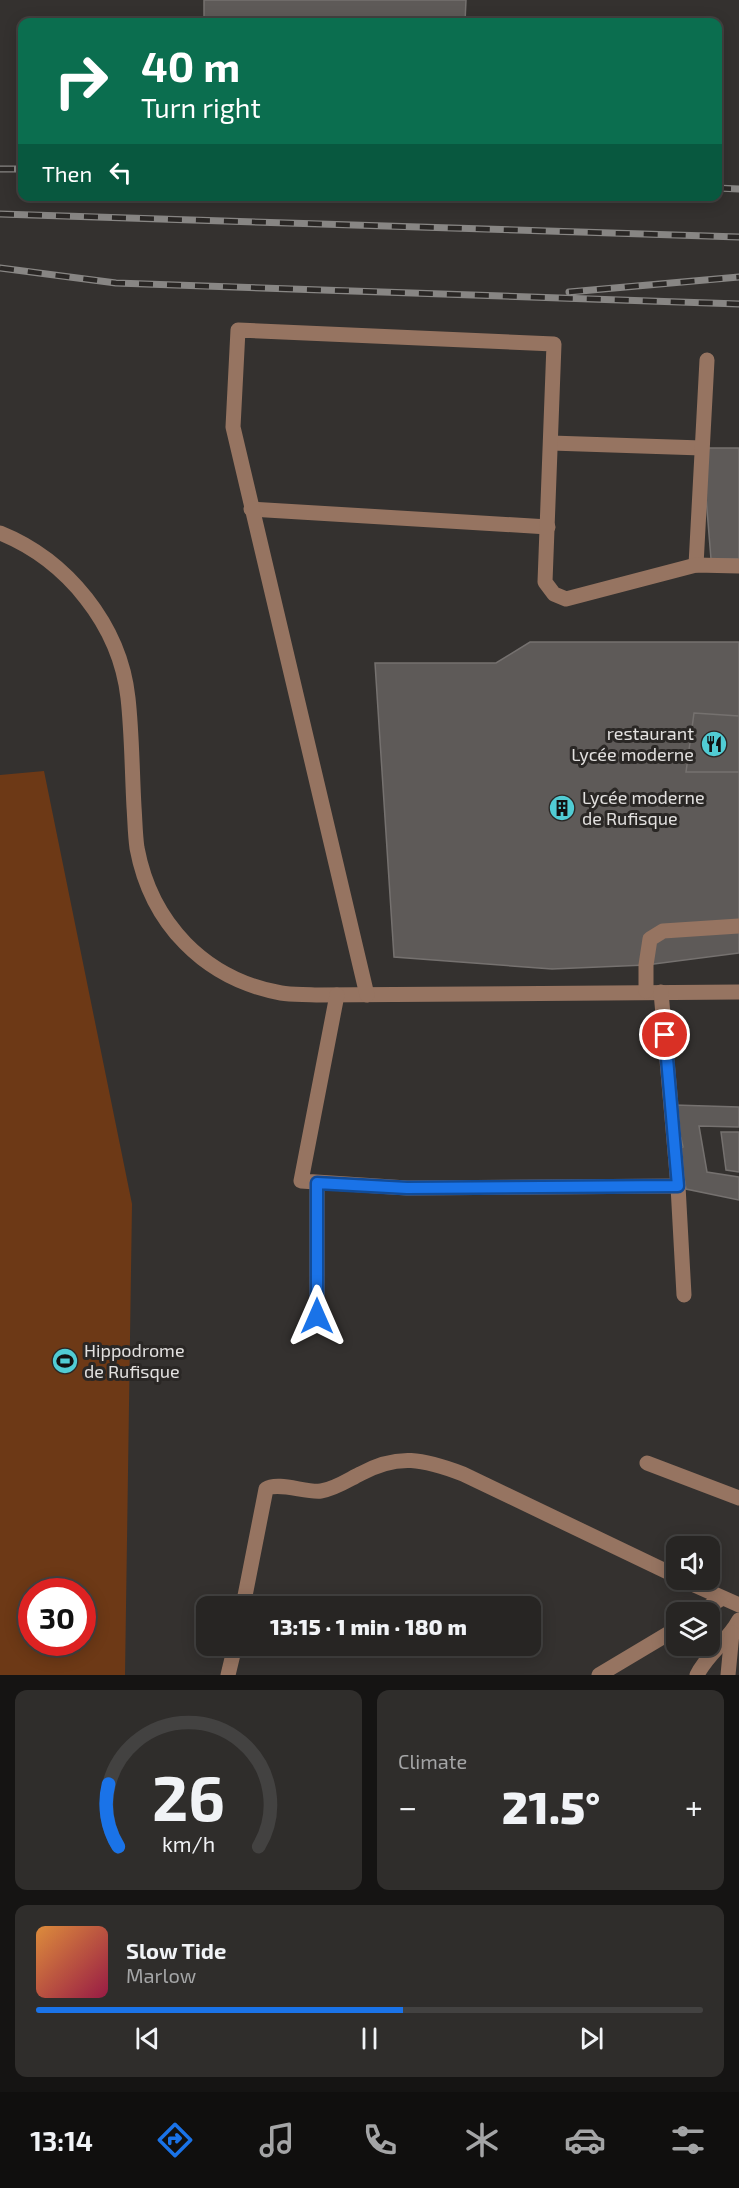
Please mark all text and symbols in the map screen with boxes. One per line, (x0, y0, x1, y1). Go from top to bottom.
text: 40 m (141, 40, 240, 90)
icon: right (42, 42, 120, 120)
text: Turn right (141, 91, 261, 123)
icon: left (104, 156, 137, 189)
text: Then (42, 160, 92, 186)
place label: restaurant Lycée moderne (571, 722, 694, 765)
restaurant icon: restaurant Lycée moderne (699, 729, 729, 759)
place label: Lycée moderne de Rufisque (582, 786, 705, 829)
building icon: Lycée moderne de Rufisque (547, 793, 577, 823)
pin (639, 1009, 690, 1060)
icon: arrive (648, 1018, 681, 1051)
position arrow (285, 1284, 349, 1348)
place label: Hippodrome de Rufisque (84, 1339, 185, 1382)
sports icon: Hippodrome de Rufisque (50, 1346, 80, 1376)
map controls (666, 1536, 720, 1656)
button: sound (666, 1536, 720, 1590)
speed limit sign: 30 (18, 1578, 96, 1656)
button: layers (666, 1602, 720, 1656)
text: 13:15 · 1 min · 180 m (270, 1613, 467, 1639)
text: Climate (398, 1749, 467, 1773)
text: 26 (152, 1759, 225, 1834)
text: 21.5° (502, 1779, 600, 1833)
text: − (398, 1786, 417, 1826)
text: + (685, 1786, 703, 1826)
text: km/h (162, 1831, 215, 1856)
text: Slow Tide (126, 1937, 226, 1963)
text: Marlow (126, 1963, 196, 1987)
icon: previous (131, 2022, 164, 2055)
icon: pause (353, 2022, 386, 2055)
icon: next (575, 2022, 608, 2055)
icon: directions (154, 2119, 196, 2161)
icon: music (256, 2119, 298, 2161)
icon: phone (359, 2119, 401, 2161)
icon: climate (461, 2119, 503, 2161)
icon: car (564, 2119, 606, 2161)
icon: filters (667, 2119, 709, 2161)
text: 13:14 (30, 2124, 93, 2156)

